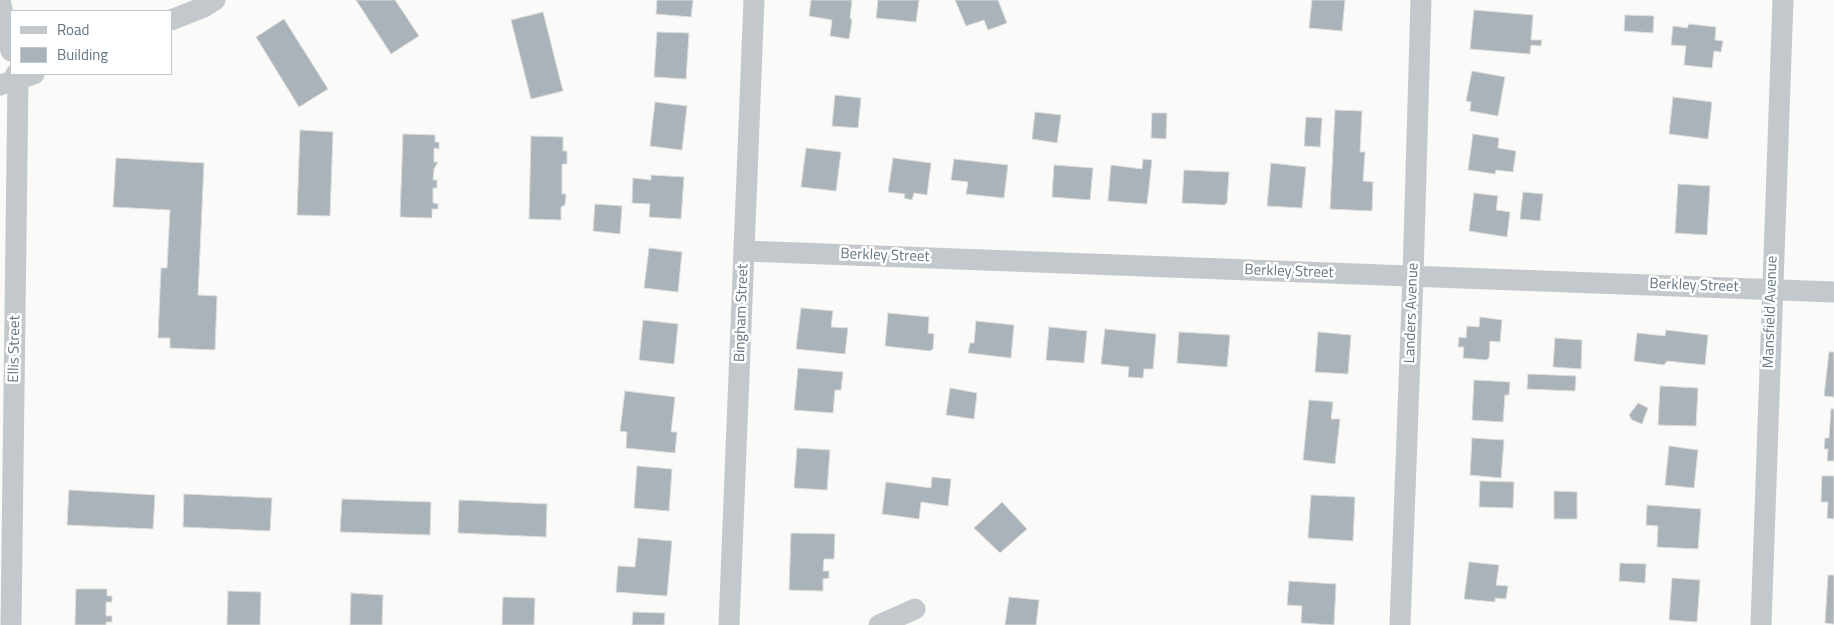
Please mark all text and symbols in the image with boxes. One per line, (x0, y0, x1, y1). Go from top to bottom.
legend (10, 10, 172, 75)
text: Road (57, 18, 89, 41)
text: Building (57, 43, 108, 66)
street label: Berkley Street (840, 245, 930, 267)
street label: Mansfield Avenue (1760, 255, 1782, 369)
street label: Berkley Street (1244, 261, 1334, 283)
street label: Landers Avenue (1401, 262, 1423, 364)
street label: Bingham Street (731, 264, 753, 362)
street label: Berkley Street (1649, 275, 1739, 297)
street label: Ellis Street (5, 315, 25, 383)

